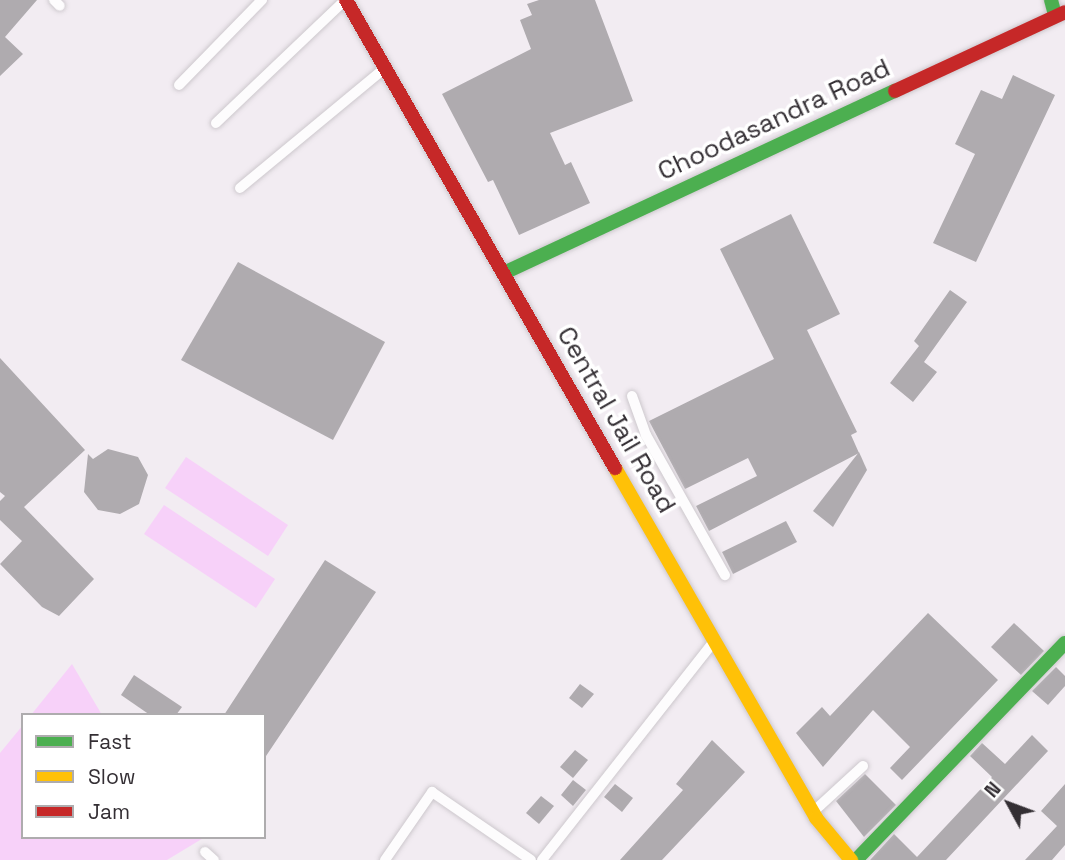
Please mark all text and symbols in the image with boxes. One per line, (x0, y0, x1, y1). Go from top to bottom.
street label: Choodasandra Road (653, 53, 895, 187)
street label: Central Jail Road (550, 321, 682, 519)
legend (21, 713, 266, 839)
text: Fast (88, 728, 132, 755)
text: Slow (88, 763, 136, 790)
north arrow (974, 769, 1044, 839)
text: N (979, 777, 1006, 803)
text: Jam (88, 798, 130, 825)

